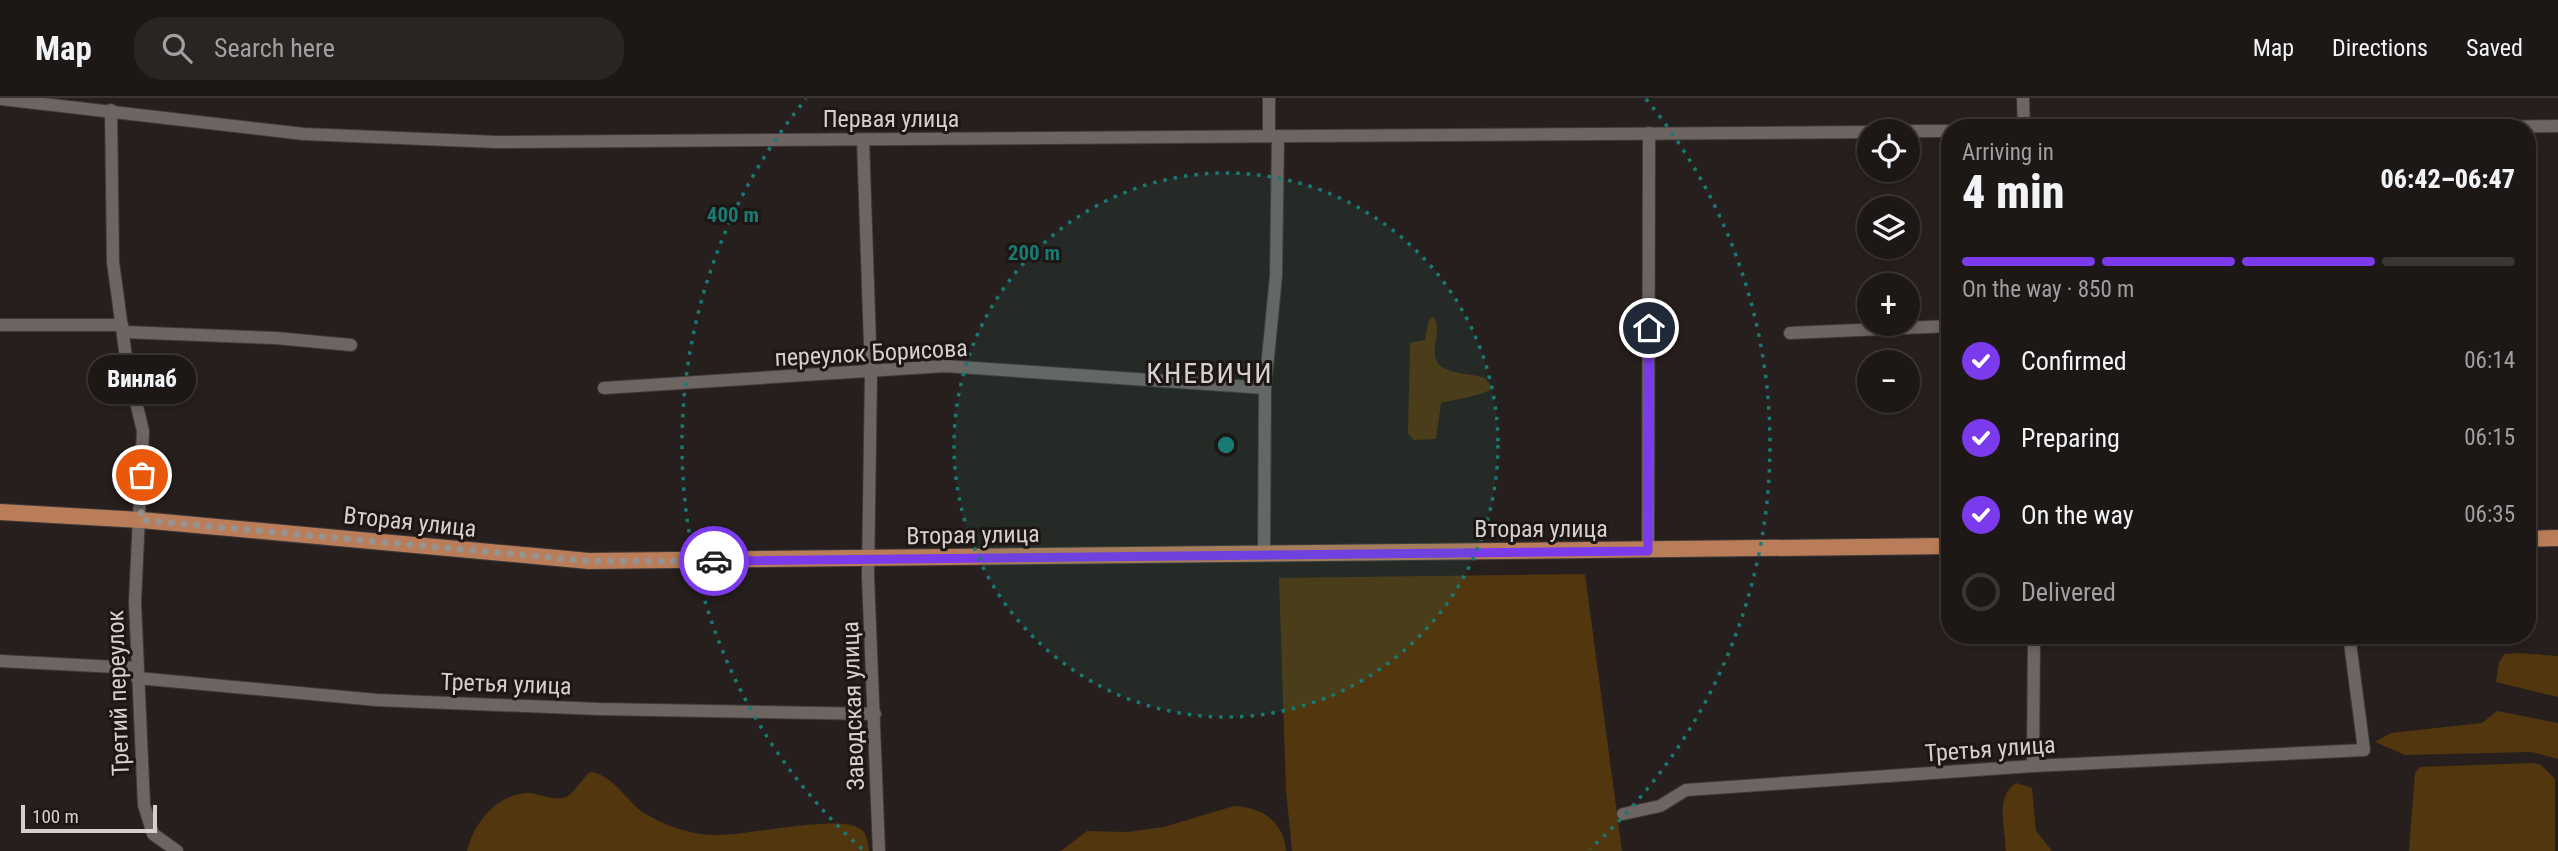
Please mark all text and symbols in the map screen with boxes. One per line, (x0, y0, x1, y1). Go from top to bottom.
search box (134, 17, 624, 80)
text: Map (35, 29, 92, 68)
icon: search (158, 29, 196, 67)
text: Search here (214, 33, 335, 63)
text: Map (2253, 34, 2294, 62)
text: Directions (2332, 34, 2428, 62)
text: Saved (2466, 34, 2523, 62)
street label: Первая улица (823, 105, 959, 133)
map controls (1857, 119, 1920, 413)
button: locate (1857, 119, 1920, 182)
text: Arriving in (1962, 139, 2054, 166)
text: 06:42–06:47 (2381, 164, 2515, 194)
text: 4 min (1962, 165, 2065, 219)
button: layers (1857, 196, 1920, 259)
text: 400 m (707, 203, 759, 227)
text: 200 m (1008, 241, 1060, 265)
button: + (1857, 273, 1920, 336)
text: On the way · 850 m (1962, 276, 2134, 303)
pin (1619, 298, 1679, 358)
icon: home (1630, 309, 1668, 347)
street label: переулок Борисова (774, 334, 968, 372)
icon: check (1962, 342, 2000, 380)
text: Confirmed (2021, 346, 2127, 376)
text: 06:14 (2464, 347, 2515, 374)
button: − (1857, 350, 1920, 413)
callout: Винлаб (88, 356, 196, 405)
district label: КНЕВИЧИ (1146, 357, 1274, 390)
text: Винлаб (107, 366, 177, 393)
icon: check (1962, 419, 2000, 457)
text: Preparing (2021, 423, 2120, 453)
text: 06:15 (2464, 424, 2515, 451)
centre of rings (1214, 433, 1238, 457)
pin (112, 445, 172, 505)
icon: bag (123, 456, 161, 494)
icon: check (1962, 496, 2000, 534)
text: On the way (2021, 500, 2134, 530)
street label: Вторая улица (342, 501, 478, 543)
text: 06:35 (2464, 501, 2515, 528)
street label: Вторая улица (1474, 515, 1608, 543)
street label: Вторая улица (906, 520, 1040, 550)
courier (679, 526, 749, 596)
icon: car (695, 542, 733, 580)
text: Delivered (2021, 577, 2116, 607)
street label: Третий переулок (101, 609, 135, 776)
street label: Заводская улица (836, 621, 870, 791)
street label: Третья улица (440, 668, 572, 700)
street label: Третья улица (1924, 730, 2056, 768)
scale bar (21, 802, 158, 834)
text: 100 m (32, 805, 79, 828)

